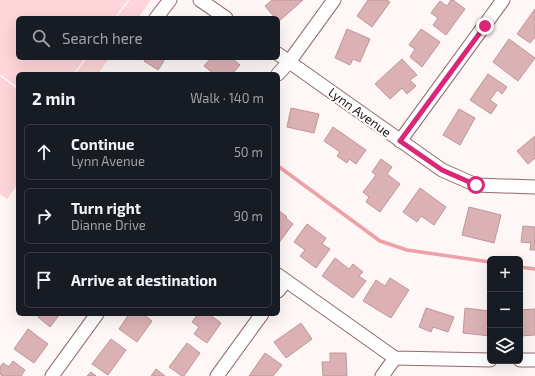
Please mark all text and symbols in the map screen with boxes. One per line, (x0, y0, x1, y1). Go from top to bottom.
search box (16, 16, 280, 60)
route end (476, 17, 494, 35)
icon: search (30, 27, 52, 49)
text: Search here (62, 29, 143, 47)
street label: Lynn Avenue (325, 84, 395, 140)
text: 2 min (32, 88, 75, 108)
text: Walk · 140 m (190, 90, 264, 106)
text: Continue (71, 135, 134, 153)
icon: ahead (33, 141, 55, 163)
text: 50 m (234, 144, 263, 160)
text: Lynn Avenue (71, 153, 145, 169)
route start (467, 176, 485, 194)
text: Turn right (71, 199, 141, 217)
icon: right (33, 205, 55, 227)
text: 90 m (233, 208, 263, 224)
text: Dianne Drive (71, 217, 146, 233)
map controls (487, 256, 523, 364)
button: + (487, 256, 523, 292)
icon: arrive (33, 269, 55, 291)
text: Arrive at destination (71, 271, 217, 289)
button: − (487, 292, 523, 328)
button: layers (487, 328, 523, 364)

